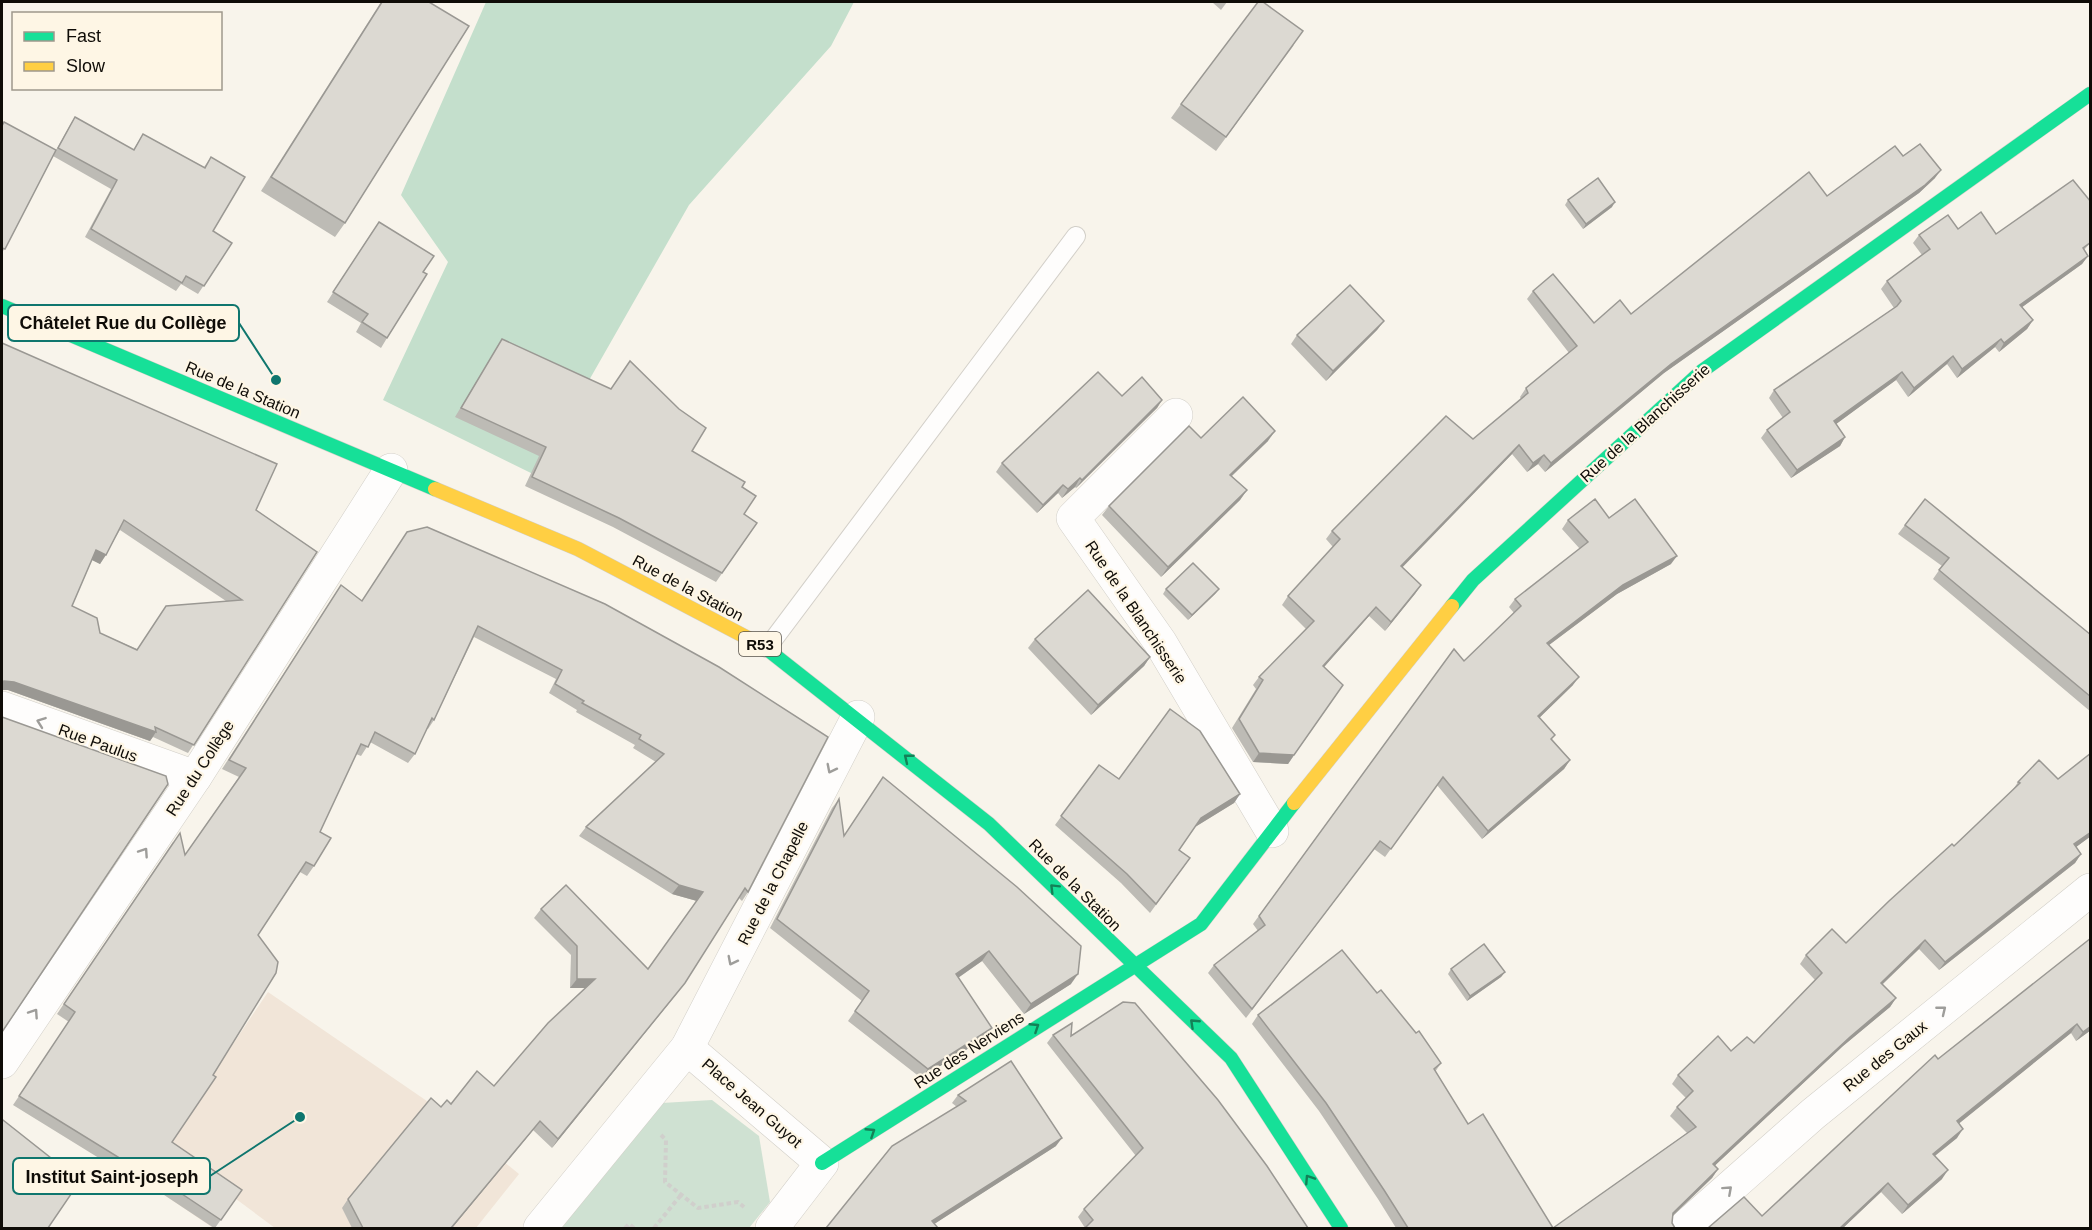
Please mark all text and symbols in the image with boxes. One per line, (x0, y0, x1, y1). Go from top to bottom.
legend (12, 12, 222, 90)
text: Fast (66, 26, 101, 46)
text: Slow (66, 56, 106, 76)
callout: Châtelet Rue du Collège (8, 305, 239, 341)
text: Châtelet Rue du Collège (19, 313, 227, 333)
street label: Rue de la Station (183, 358, 303, 422)
street label: Rue de la Blanchisserie (1577, 360, 1713, 486)
street label: Rue de la Blanchisserie (1082, 538, 1190, 687)
street label: Rue de la Station (630, 552, 746, 624)
road number: R53 (739, 632, 781, 656)
one-way arrow (36, 717, 47, 729)
street label: Rue du Collège (163, 717, 237, 819)
street label: Rue Paulus (56, 721, 140, 765)
one-way arrow (904, 755, 915, 766)
one-way arrow (827, 763, 838, 774)
street label: Rue de la Chapelle (735, 818, 812, 947)
street label: Rue de la Station (1026, 836, 1124, 934)
one-way arrow (137, 848, 148, 859)
one-way arrow (1051, 884, 1062, 895)
one-way arrow (728, 955, 739, 966)
one-way arrow (1935, 1007, 1946, 1018)
street label: Rue des Nerviens (911, 1008, 1027, 1092)
one-way arrow (27, 1009, 38, 1020)
street label: Rue des Gaux (1840, 1017, 1930, 1095)
one-way arrow (1191, 1019, 1201, 1030)
one-way arrow (1029, 1023, 1040, 1034)
street label: Place Jean Guyot (699, 1055, 806, 1151)
one-way arrow (865, 1127, 875, 1139)
callout: Institut Saint-joseph (13, 1158, 210, 1194)
text: Institut Saint-joseph (26, 1167, 199, 1187)
one-way arrow (1305, 1175, 1316, 1186)
one-way arrow (1721, 1186, 1732, 1197)

